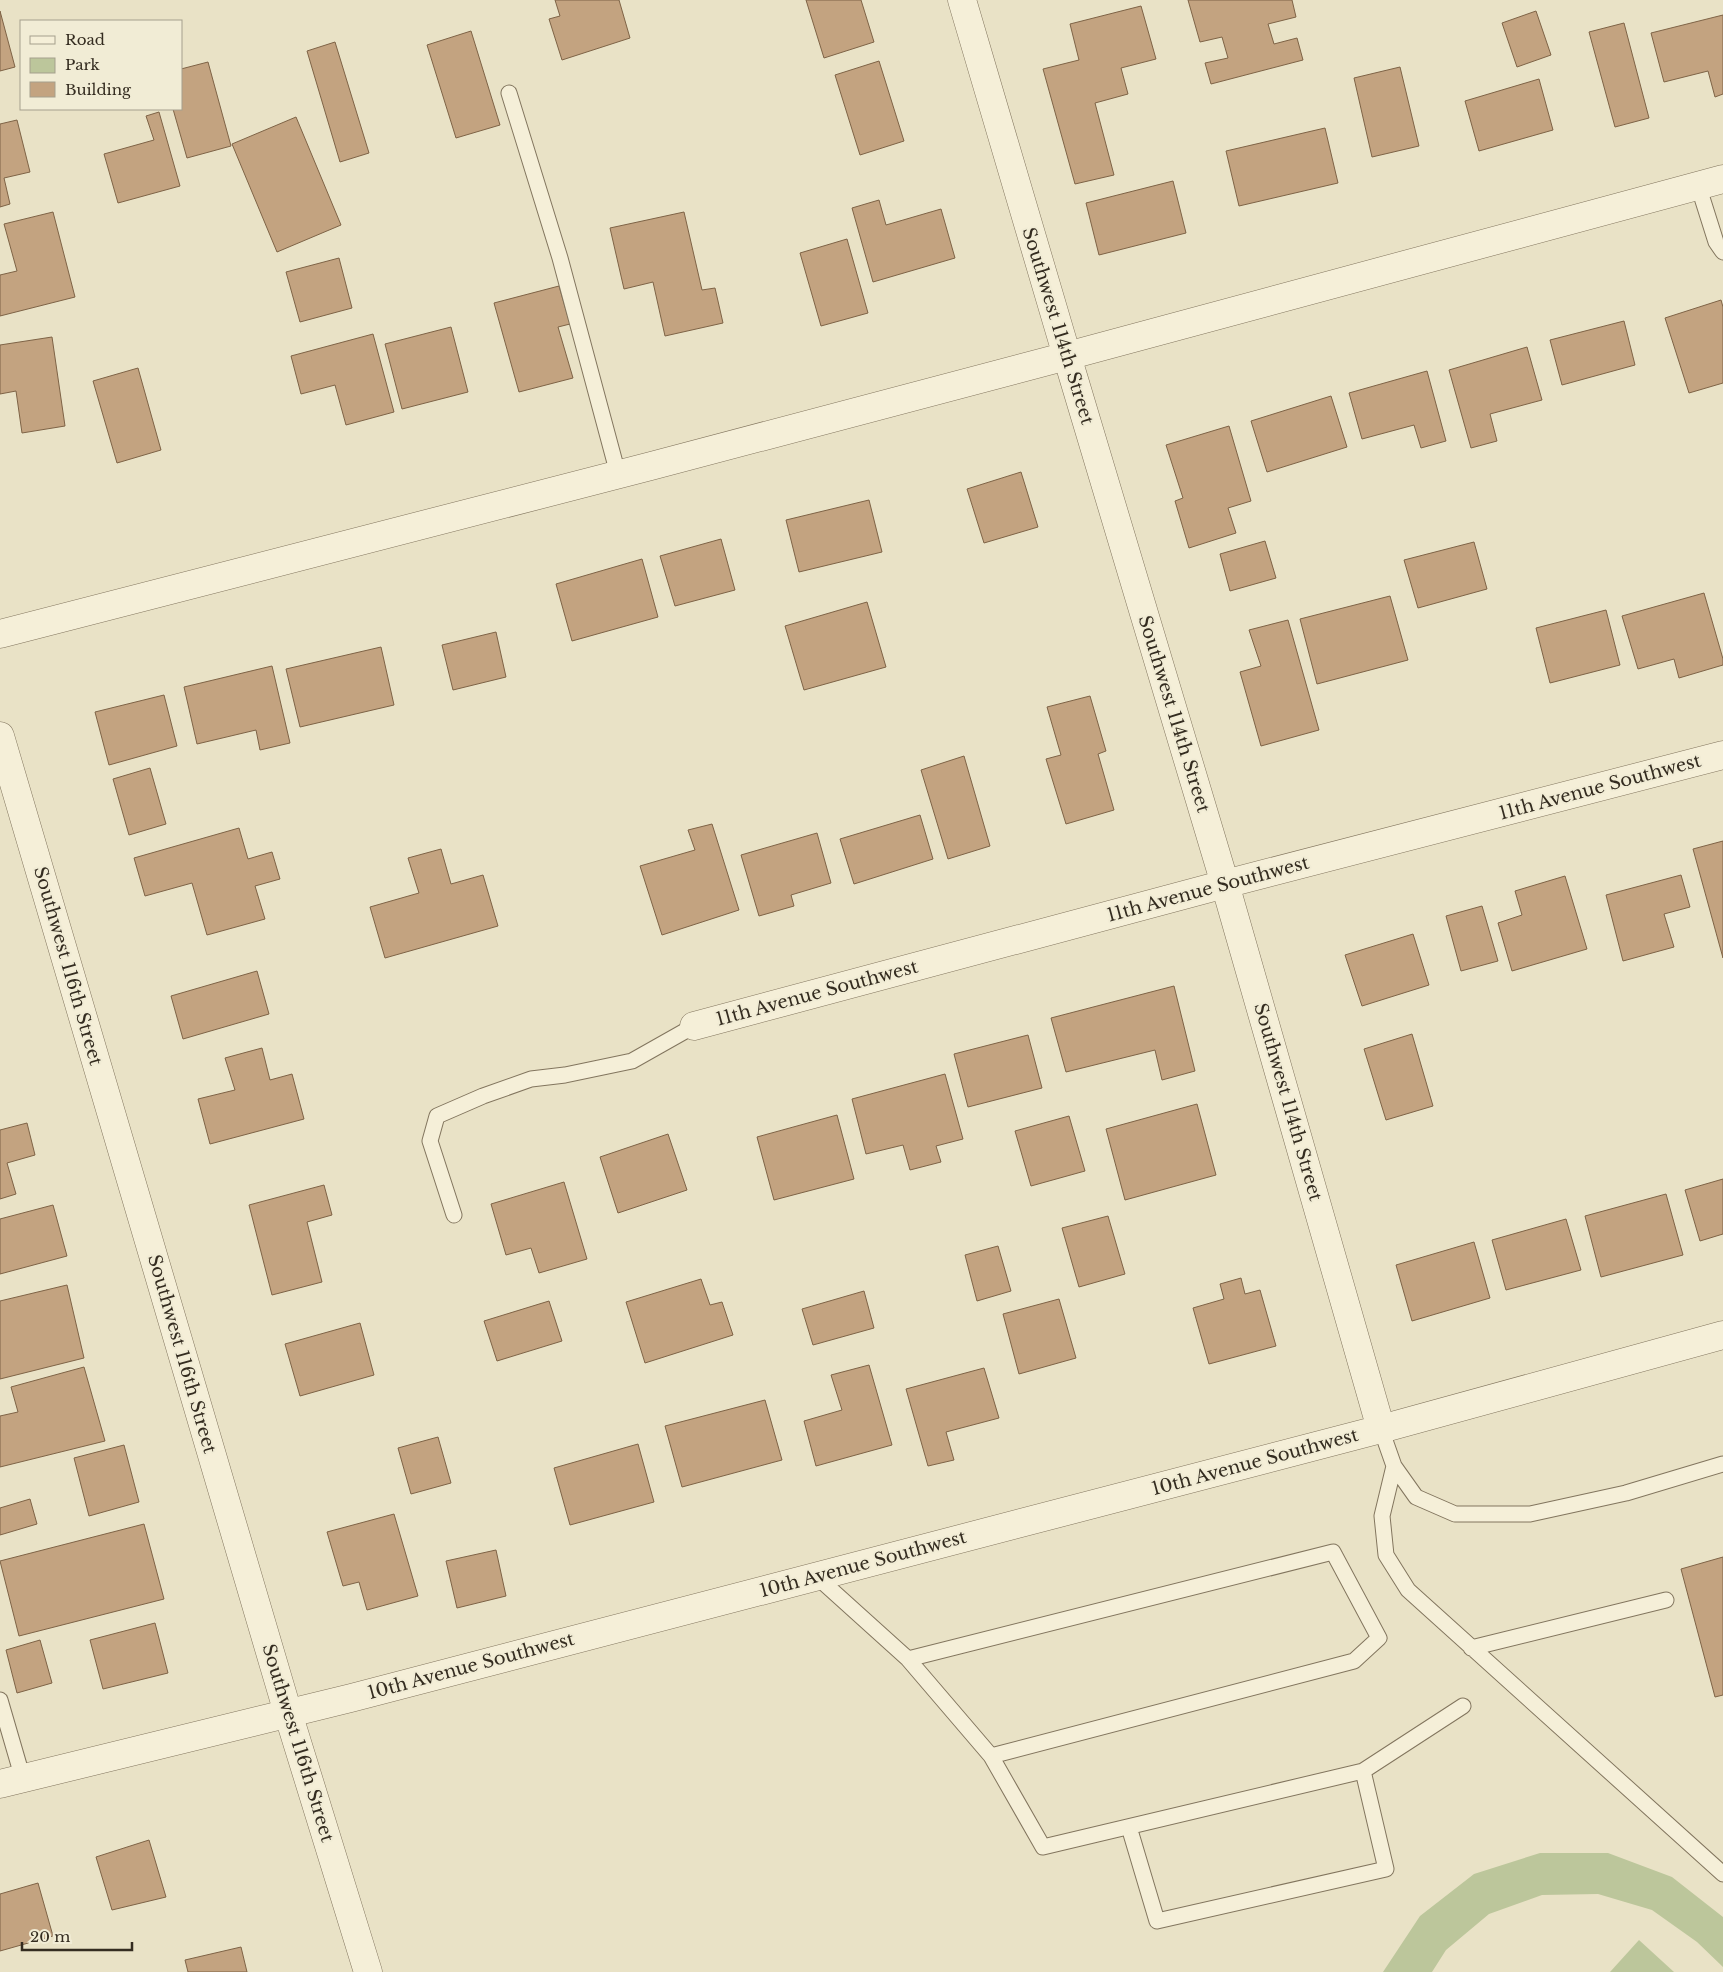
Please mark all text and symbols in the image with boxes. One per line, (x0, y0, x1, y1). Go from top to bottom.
legend (20, 20, 182, 110)
text: Road (65, 30, 105, 49)
text: Park (65, 55, 101, 74)
text: Building (65, 80, 132, 99)
street label: Southwest 114th Street (1018, 225, 1099, 427)
street label: Southwest 114th Street (1134, 613, 1215, 815)
street label: 11th Avenue Southwest (1497, 749, 1703, 825)
street label: 11th Avenue Southwest (1105, 851, 1311, 927)
street label: Southwest 116th Street (29, 864, 107, 1068)
street label: 11th Avenue Southwest (714, 955, 920, 1031)
street label: Southwest 114th Street (1249, 1001, 1327, 1204)
street label: Southwest 116th Street (143, 1252, 221, 1456)
street label: 10th Avenue Southwest (1149, 1424, 1361, 1500)
street label: 10th Avenue Southwest (757, 1526, 969, 1602)
street label: 10th Avenue Southwest (365, 1628, 577, 1704)
street label: Southwest 116th Street (257, 1641, 339, 1845)
scale bar (22, 1920, 132, 1952)
text: 20 m (30, 1927, 70, 1946)

